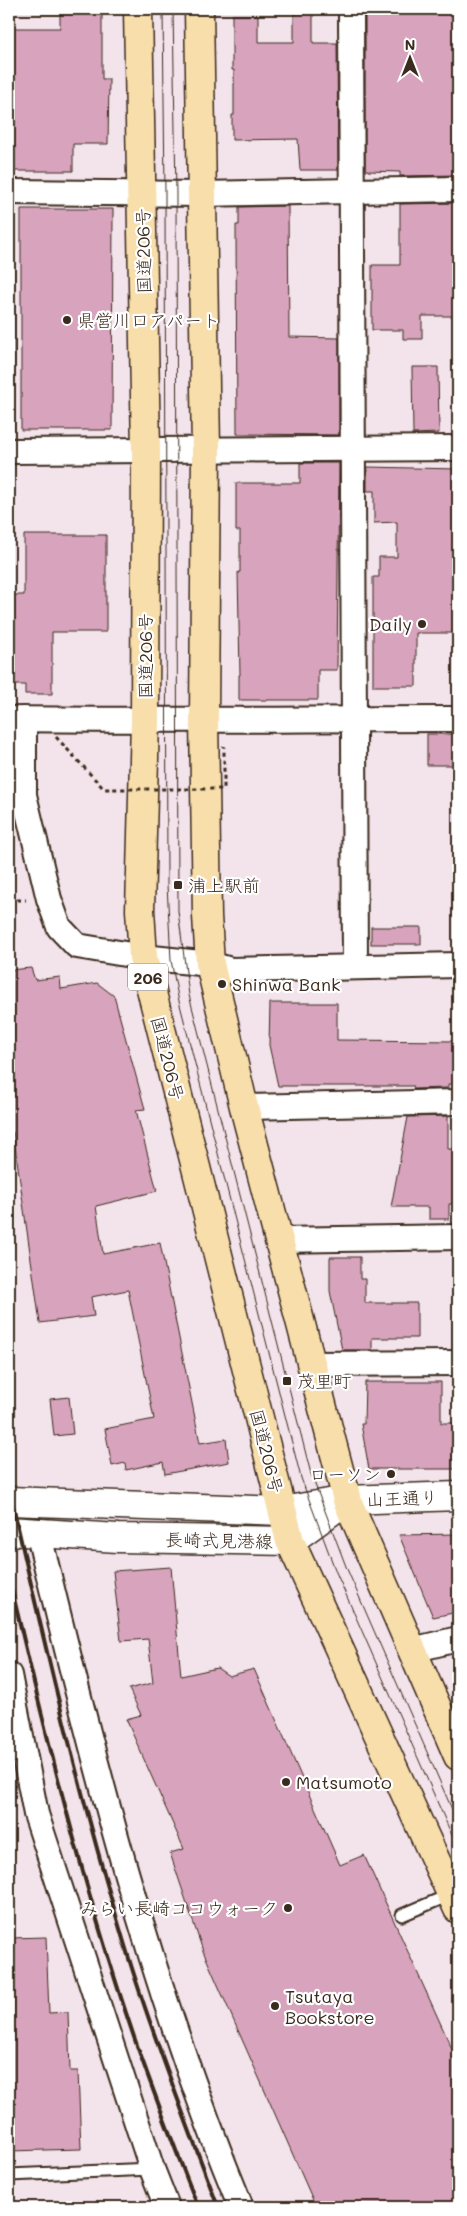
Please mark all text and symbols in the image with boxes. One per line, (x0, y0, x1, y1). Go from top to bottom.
north arrow (384, 32, 434, 82)
text: N (405, 35, 415, 54)
street label: 国道206号 (130, 208, 156, 294)
place label: 県営川口アパート (77, 308, 220, 332)
marker: 県営川口アパート (61, 314, 73, 326)
place label: Daily (369, 612, 412, 636)
street label: 国道206号 (133, 613, 157, 699)
marker: Daily (416, 618, 428, 630)
place label: 浦上駅前 (188, 873, 260, 897)
marker: 浦上駅前 (172, 879, 184, 891)
road number: 206 (128, 964, 168, 990)
place label: Shinwa Bank (232, 972, 341, 996)
marker: Shinwa Bank (216, 978, 228, 990)
street label: 国道206号 (146, 1013, 190, 1103)
place label: 茂里町 (297, 1369, 351, 1393)
marker: 茂里町 (281, 1375, 293, 1387)
street label: 国道206号 (245, 1406, 289, 1496)
place label: ローソン (309, 1462, 381, 1486)
marker: ローソン (385, 1468, 397, 1480)
street label: 山王通り (366, 1485, 438, 1511)
street label: 長崎式見港線 (165, 1527, 273, 1553)
place label: Matsumoto (296, 1770, 392, 1794)
marker: Matsumoto (280, 1776, 292, 1788)
place label: みらい長崎ココウォーク (80, 1896, 278, 1920)
marker: みらい長崎ココウォーク (282, 1902, 294, 1914)
place label: Tsutaya Bookstore (285, 1984, 375, 2029)
marker: Tsutaya Bookstore (269, 2000, 281, 2012)

